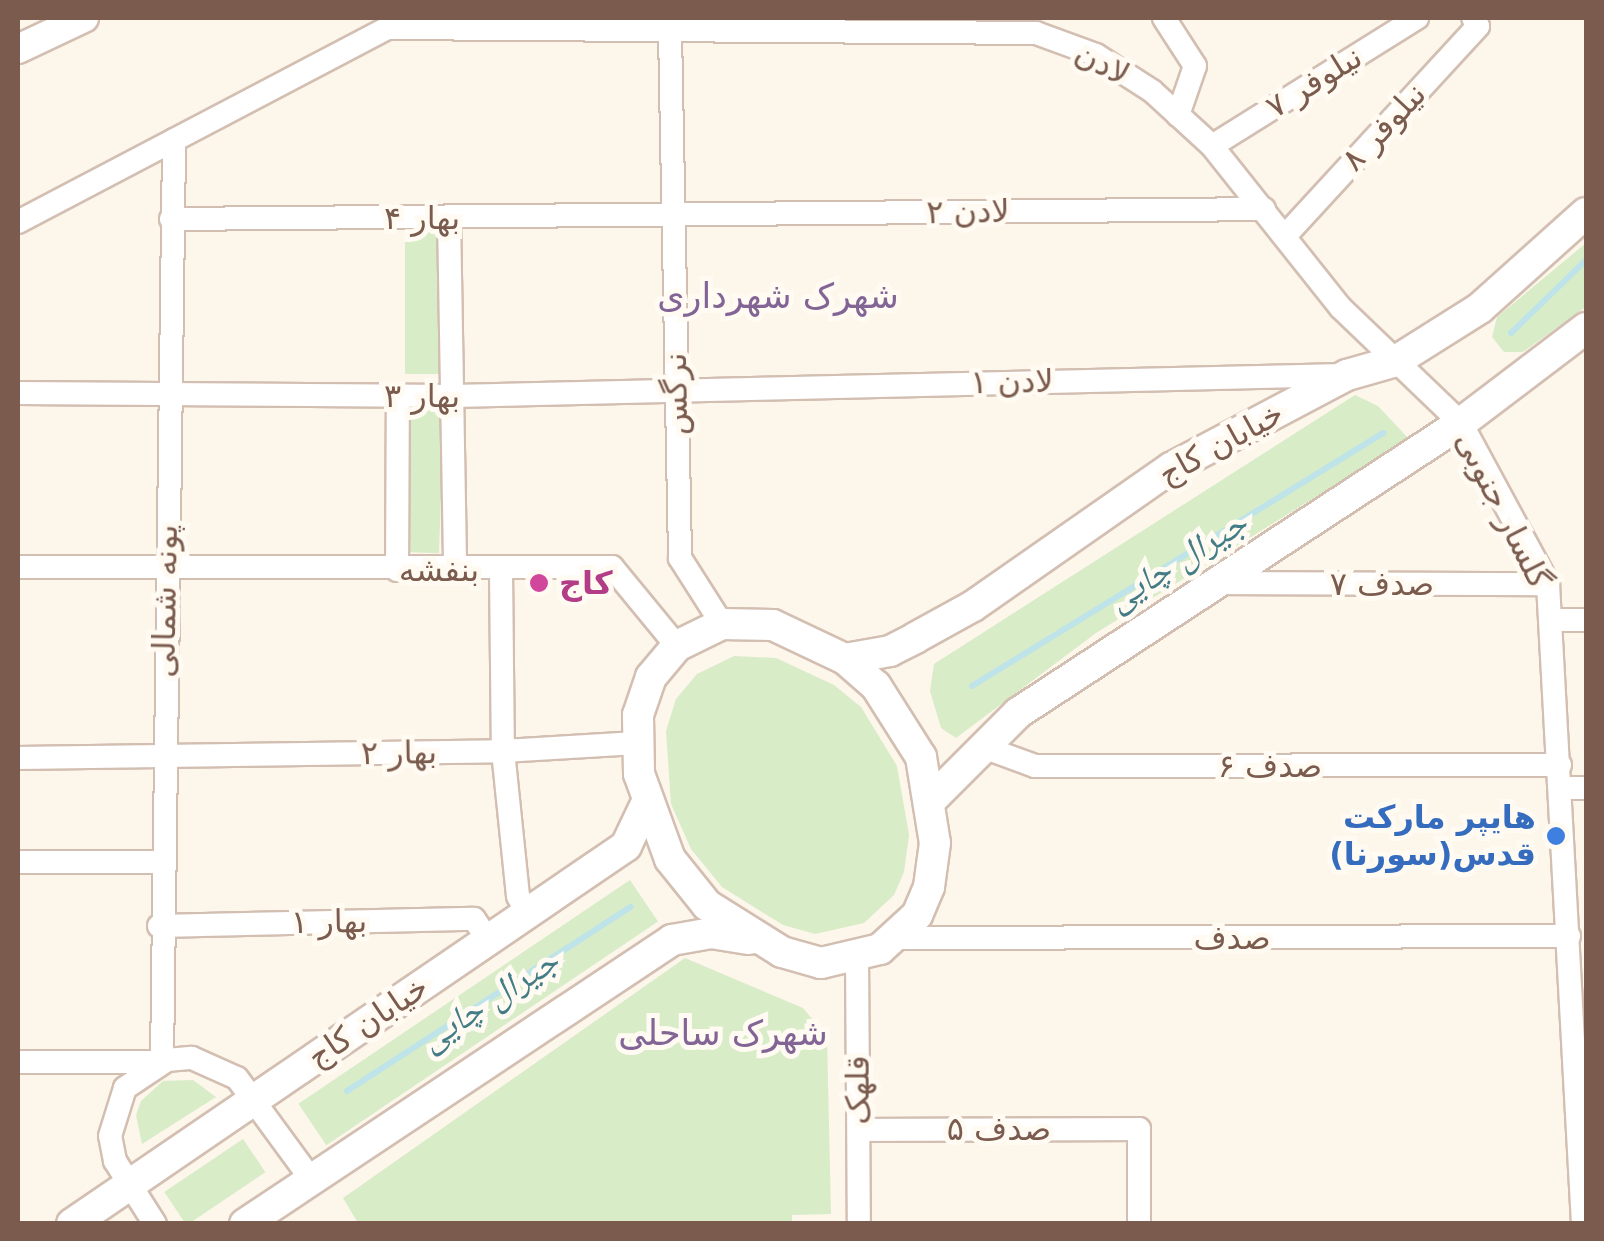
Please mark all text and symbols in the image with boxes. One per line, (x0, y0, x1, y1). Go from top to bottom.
street label: لادن (1068, 34, 1136, 94)
street label: نیلوفر ۷ (1259, 38, 1369, 126)
street label: نیلوفر ۸ (1334, 75, 1434, 179)
street label: لادن ۲ (926, 192, 1010, 232)
street label: بهار ۴ (384, 199, 460, 237)
district label: شهرک شهرداری (657, 275, 899, 317)
street label: نرگس (656, 352, 696, 436)
street label: لادن ۱ (970, 362, 1054, 402)
street label: بهار ۳ (384, 377, 460, 415)
street label: خیابان کاج (1152, 394, 1290, 494)
street label: گلسار جنوبی (1447, 425, 1559, 595)
water label: جیرال چایی (1100, 501, 1254, 619)
street label: پونه شمالی (144, 524, 186, 678)
street label: بنفشه (399, 551, 479, 589)
place label: کاج (559, 564, 613, 602)
street label: صدف ۷ (1330, 565, 1434, 603)
marker: کاج (528, 572, 550, 594)
street label: بهار ۲ (361, 733, 437, 773)
street label: صدف ۶ (1218, 747, 1322, 785)
place label: هایپر مارکت قدس(سورنا) (1329, 799, 1536, 874)
marker: هایپر مارکت قدس(سورنا) (1545, 825, 1567, 847)
street label: بهار ۱ (291, 902, 367, 942)
street label: صدف (1193, 919, 1271, 957)
water label: جیرال چایی (412, 939, 566, 1059)
street label: خیابان کاج (300, 968, 436, 1076)
district label: شهرک ساحلی (618, 1012, 828, 1054)
street label: قلهک (839, 1055, 877, 1125)
street label: صدف ۵ (947, 1110, 1051, 1148)

